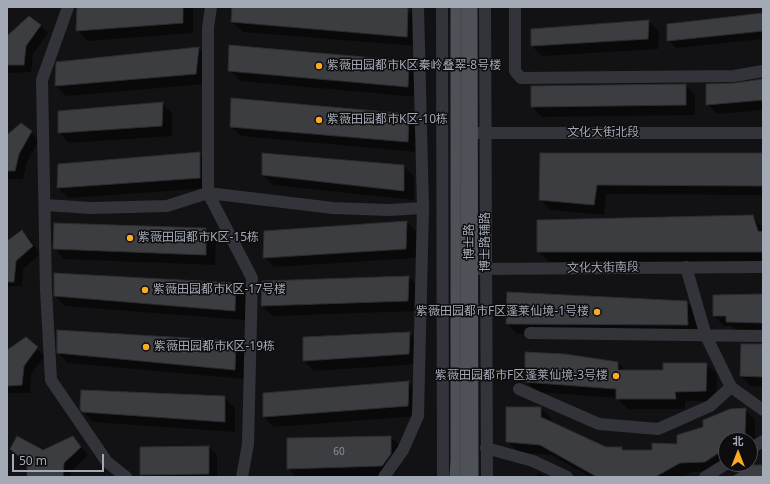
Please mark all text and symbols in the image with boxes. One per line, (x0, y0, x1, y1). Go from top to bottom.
place label: 紫薇田园都市K区秦岭叠翠-8号楼 (327, 59, 501, 73)
marker: 紫薇田园都市K区秦岭叠翠-8号楼 (314, 61, 324, 71)
place label: 紫薇田园都市K区-10栋 (327, 113, 448, 127)
marker: 紫薇田园都市K区-10栋 (314, 115, 324, 125)
street label: 文化大街北段 (567, 126, 639, 140)
street label: 博士路辅路 (479, 212, 493, 272)
street label: 博士路 (463, 224, 477, 260)
place label: 紫薇田园都市K区-15栋 (138, 231, 259, 245)
marker: 紫薇田园都市K区-15栋 (125, 233, 135, 243)
street label: 文化大街南段 (567, 260, 639, 276)
place label: 紫薇田园都市K区-17号楼 (153, 283, 286, 297)
marker: 紫薇田园都市K区-17号楼 (140, 285, 150, 295)
place label: 紫薇田园都市F区蓬莱仙境-1号楼 (416, 305, 589, 319)
marker: 紫薇田园都市F区蓬莱仙境-1号楼 (592, 307, 602, 317)
place label: 紫薇田园都市K区-19栋 (154, 340, 275, 354)
marker: 紫薇田园都市K区-19栋 (141, 342, 151, 352)
place label: 紫薇田园都市F区蓬莱仙境-3号楼 (435, 369, 608, 383)
marker: 紫薇田园都市F区蓬莱仙境-3号楼 (611, 371, 621, 381)
north arrow (718, 432, 758, 472)
text: 北 (733, 433, 744, 448)
scale bar (14, 446, 106, 472)
house number: 60 (333, 446, 345, 458)
text: 50 m (19, 452, 47, 469)

